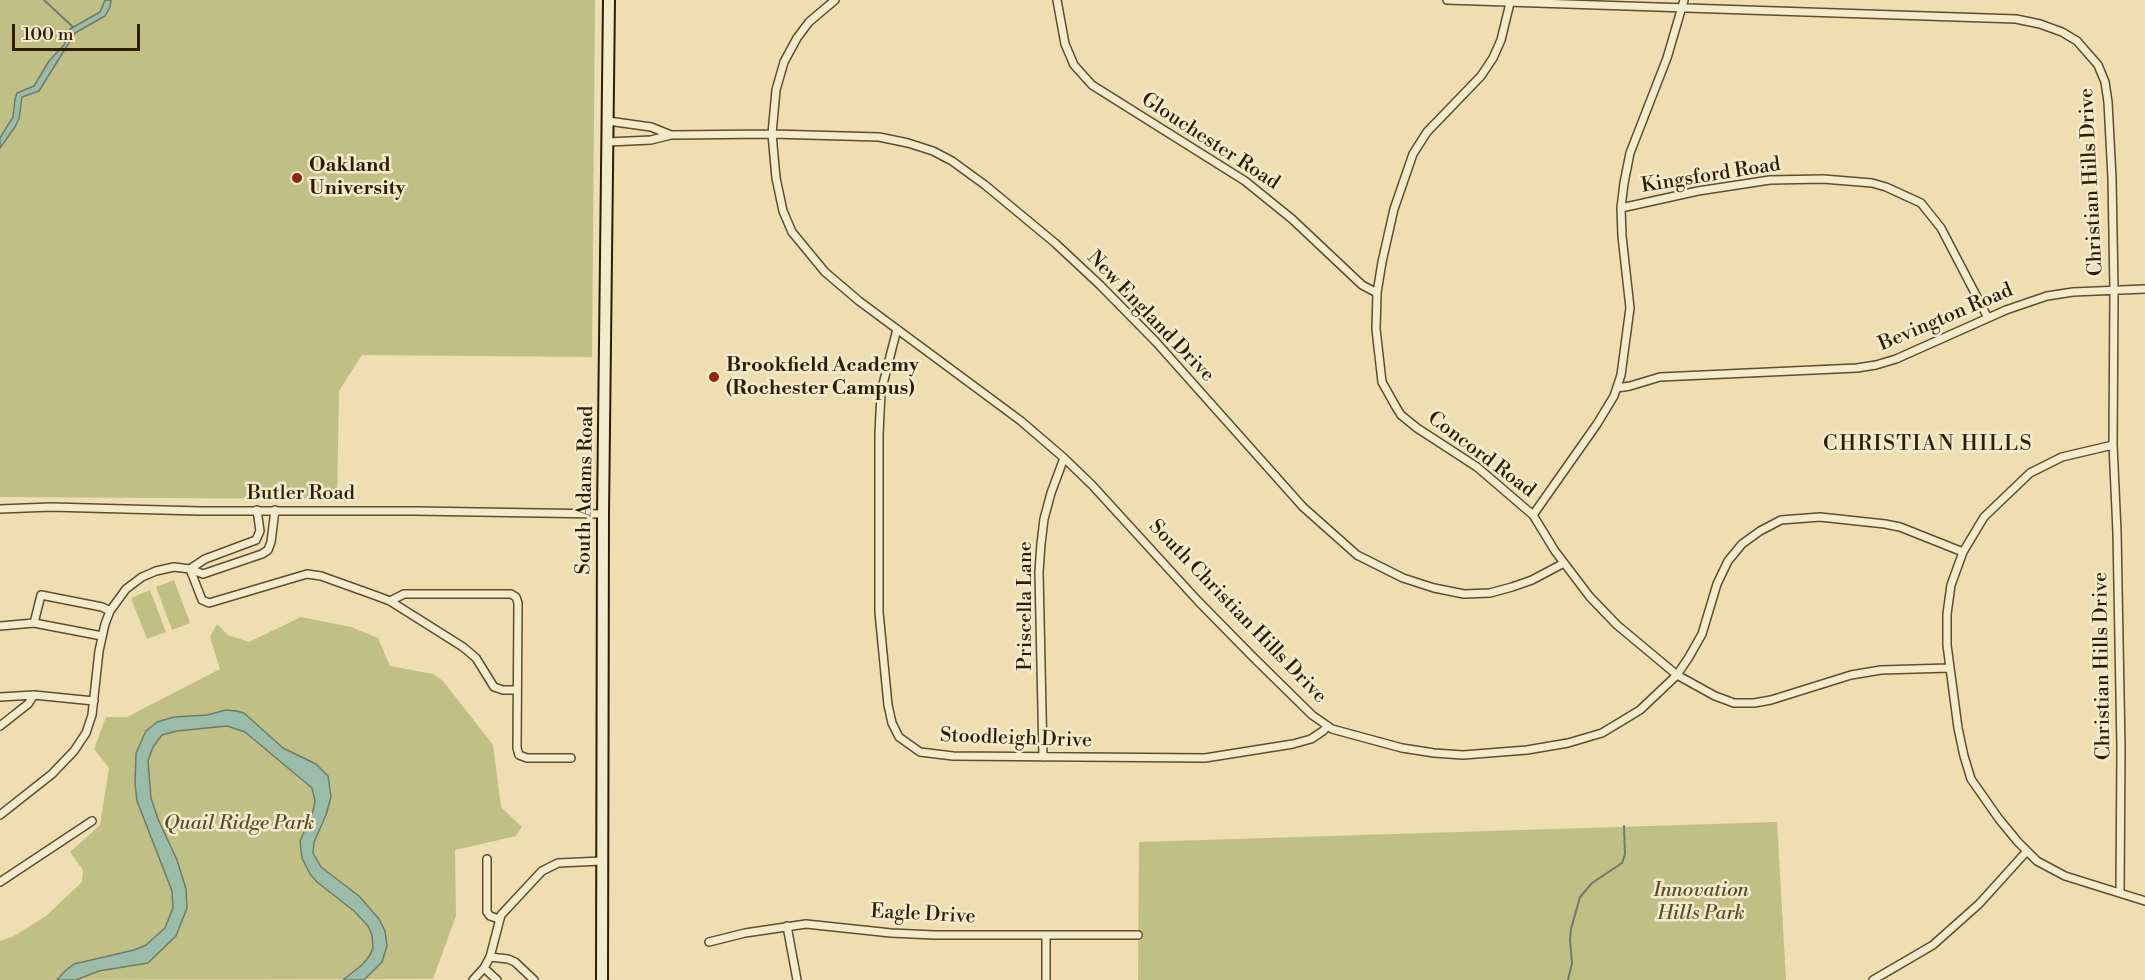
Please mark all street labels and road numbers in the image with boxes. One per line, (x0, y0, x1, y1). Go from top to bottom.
street label: Christian Hills Drive (2075, 87, 2109, 277)
street label: Glouchester Road (1136, 88, 1284, 196)
street label: Kingsford Road (1640, 153, 1782, 199)
street label: New England Drive (1081, 246, 1219, 388)
street label: Bevington Road (1875, 279, 2017, 357)
street label: South Adams Road (573, 405, 599, 575)
street label: Concord Road (1422, 407, 1540, 503)
street label: Butler Road (247, 482, 355, 506)
street label: South Christian Hills Drive (1143, 515, 1331, 709)
street label: Priscella Lane (1014, 541, 1038, 671)
street label: Christian Hills Drive (2089, 572, 2117, 760)
street label: Stoodleigh Drive (940, 724, 1092, 754)
street label: Eagle Drive (870, 900, 976, 930)

